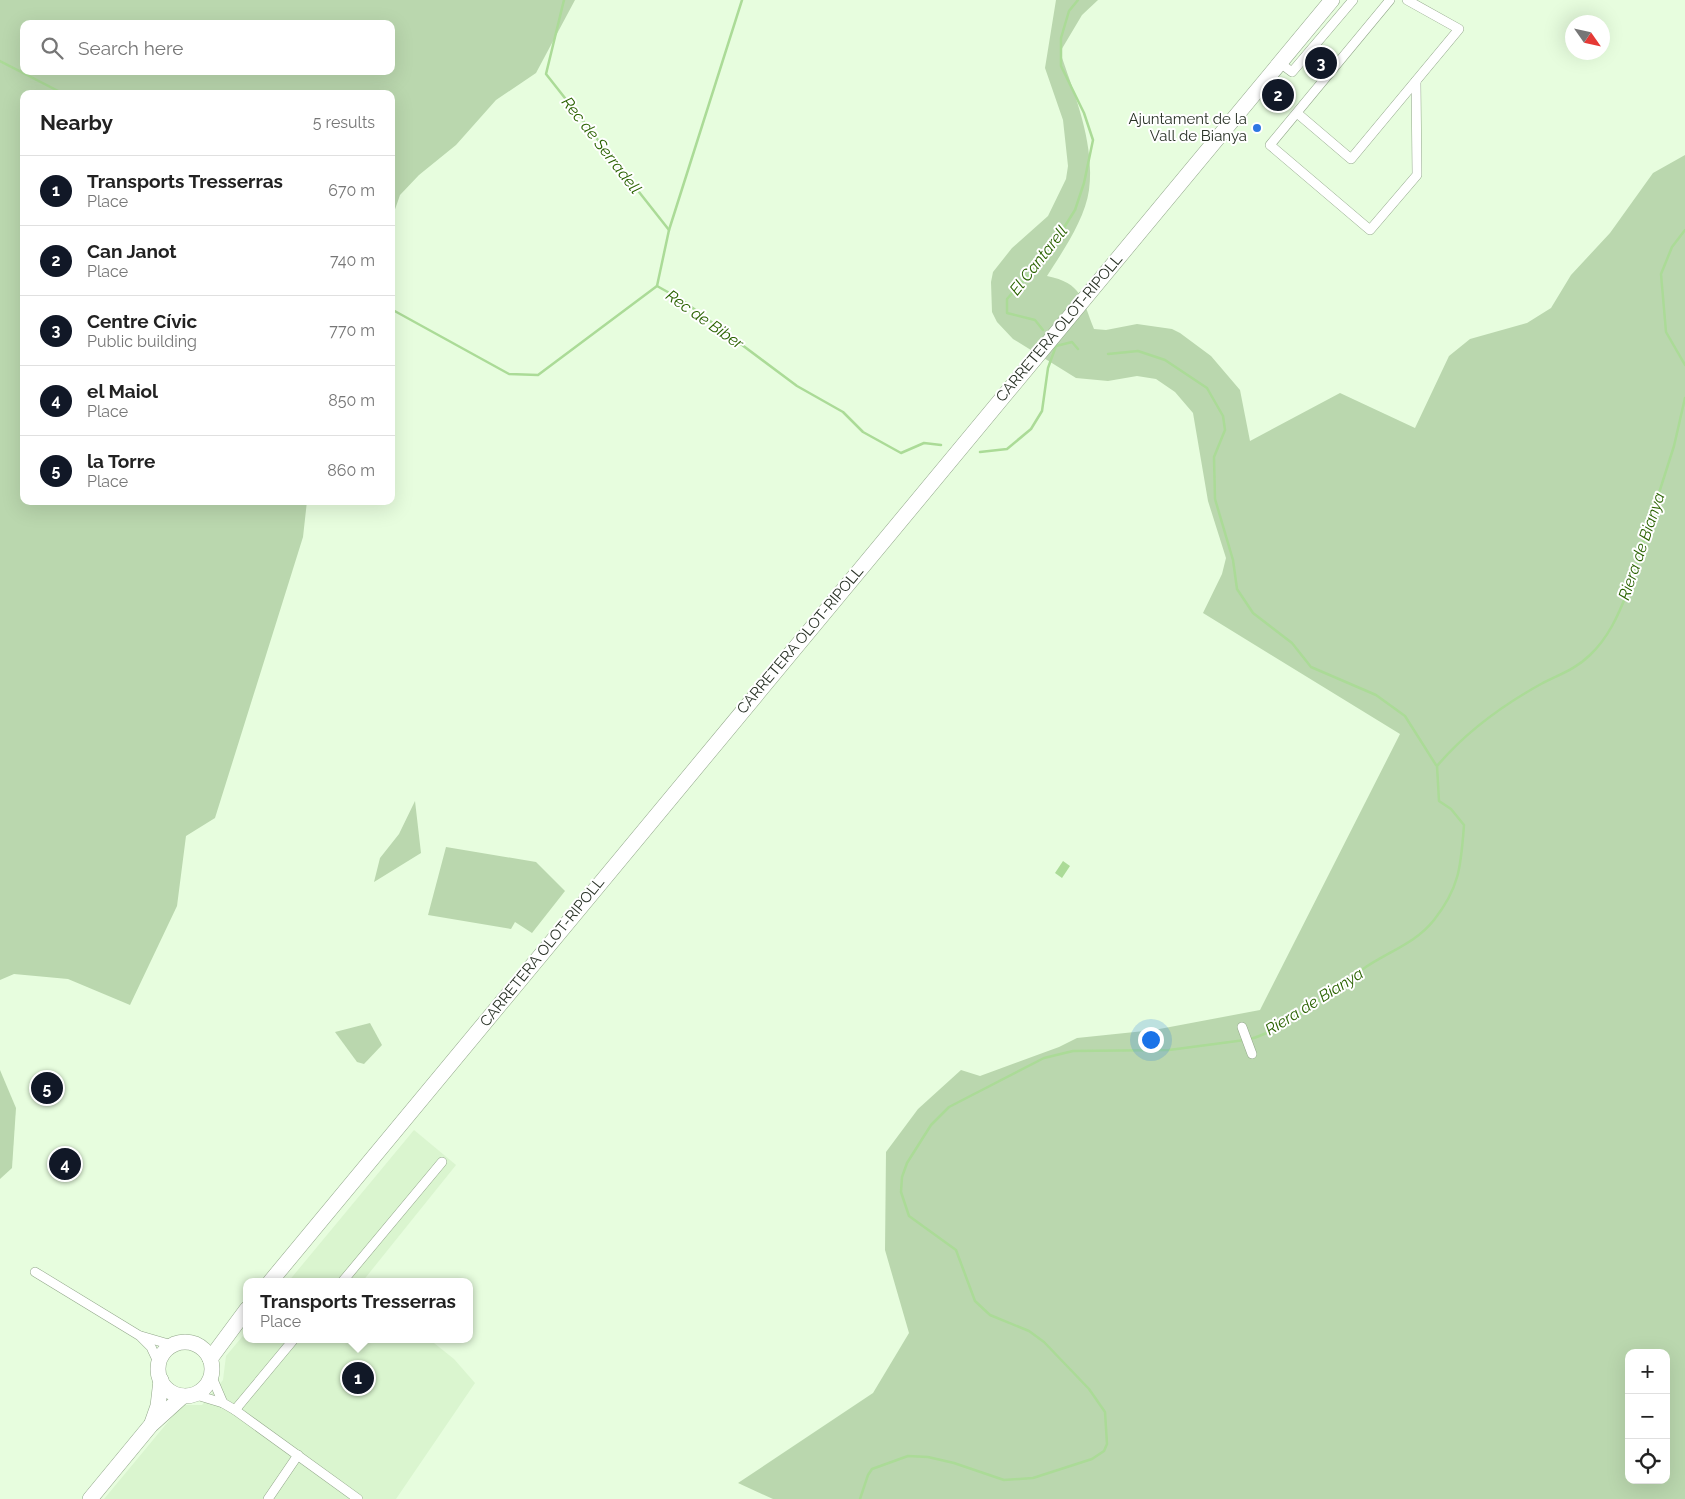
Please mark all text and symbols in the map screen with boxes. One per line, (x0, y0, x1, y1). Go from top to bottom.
north arrow (1565, 15, 1610, 60)
search box (20, 20, 395, 75)
icon: search (38, 34, 66, 62)
text: Search here (78, 37, 184, 59)
pin: 3 (1305, 44, 1337, 82)
pin: 2 (1262, 76, 1294, 114)
water label: Rec de Serradell (558, 93, 645, 198)
text: Nearby (40, 110, 113, 135)
place label: Ajuntament de la Vall de Bianya (1128, 110, 1247, 145)
text: 5 results (313, 113, 375, 132)
marker: Ajuntament de la Vall de Bianya (1251, 122, 1263, 134)
text: Transports Tresserras (87, 170, 283, 192)
text: 1 (52, 181, 60, 200)
text: 670 m (328, 181, 375, 200)
text: Place (87, 192, 128, 211)
water label: El Cantarell (1005, 222, 1071, 299)
text: Can Janot (87, 240, 177, 262)
street label: CARRETERA OLOT-RIPOLL (992, 250, 1126, 405)
text: 2 (51, 251, 61, 270)
text: 740 m (330, 251, 375, 270)
text: Place (87, 262, 128, 281)
water label: Rec de Biber (662, 286, 747, 353)
text: Centre Cívic (87, 310, 197, 332)
text: 3 (52, 321, 60, 340)
text: 770 m (329, 321, 375, 340)
text: Public building (87, 332, 197, 351)
text: el Maiol (87, 380, 158, 402)
text: 4 (51, 391, 61, 410)
text: 850 m (328, 391, 375, 410)
text: Place (87, 402, 128, 421)
text: la Torre (87, 450, 155, 472)
text: 5 (52, 461, 60, 480)
text: 860 m (327, 461, 375, 480)
text: Place (87, 472, 128, 491)
water label: Riera de Bianya (1614, 490, 1669, 602)
street label: CARRETERA OLOT-RIPOLL (733, 562, 867, 717)
street label: CARRETERA OLOT-RIPOLL (476, 873, 608, 1030)
water label: Riera de Bianya (1262, 963, 1367, 1039)
your location (1138, 1027, 1164, 1053)
pin: 5 (31, 1069, 63, 1107)
pin: 4 (49, 1145, 81, 1183)
popup (243, 1278, 473, 1343)
text: Transports Tresserras (260, 1290, 456, 1312)
text: Place (260, 1312, 301, 1331)
map controls (1625, 1349, 1670, 1484)
button: + (1625, 1349, 1670, 1394)
pin: 1 (342, 1359, 374, 1397)
button: − (1625, 1394, 1670, 1439)
button: locate (1625, 1439, 1670, 1484)

